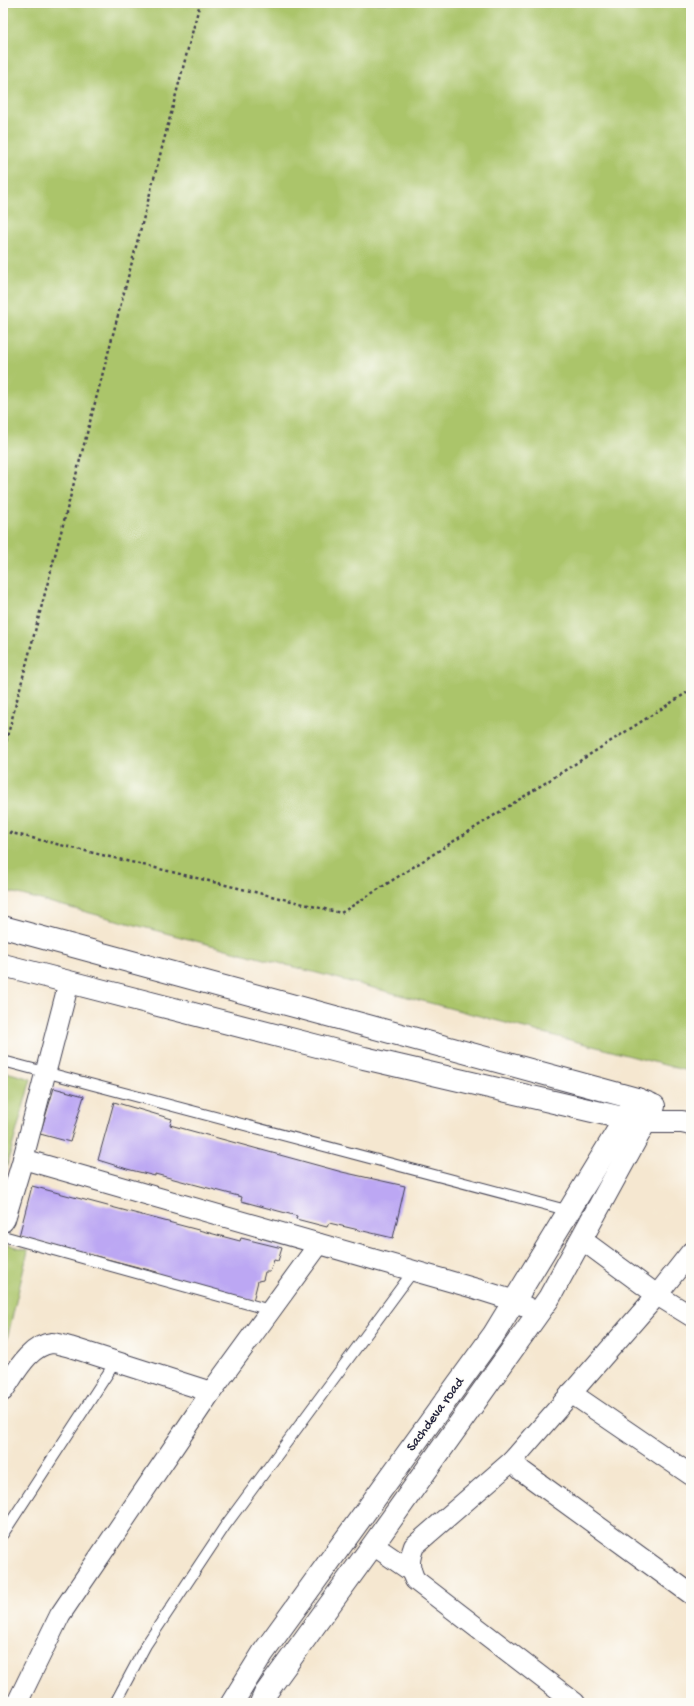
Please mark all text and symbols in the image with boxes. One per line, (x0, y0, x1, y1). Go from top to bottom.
street label: Sachdeva road (403, 1373, 470, 1455)

